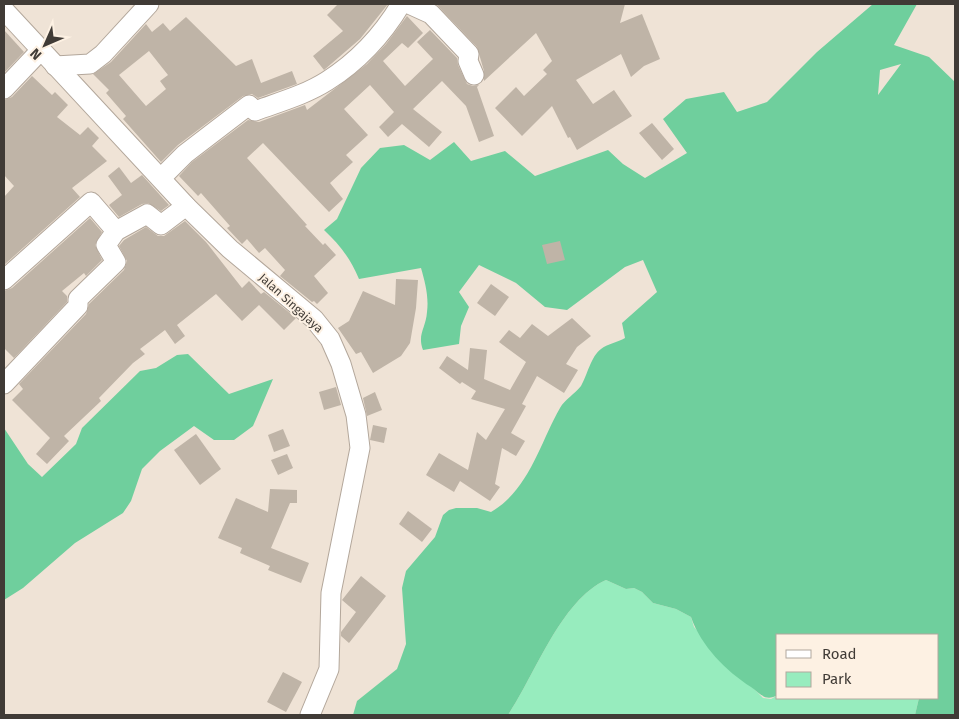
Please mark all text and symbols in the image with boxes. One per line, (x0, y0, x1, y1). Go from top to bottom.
north arrow (20, 20, 70, 70)
text: N (27, 45, 45, 63)
street label: Jalan Singajaya (256, 270, 326, 336)
legend (776, 634, 939, 699)
text: Road (822, 645, 857, 663)
text: Park (822, 670, 852, 688)

